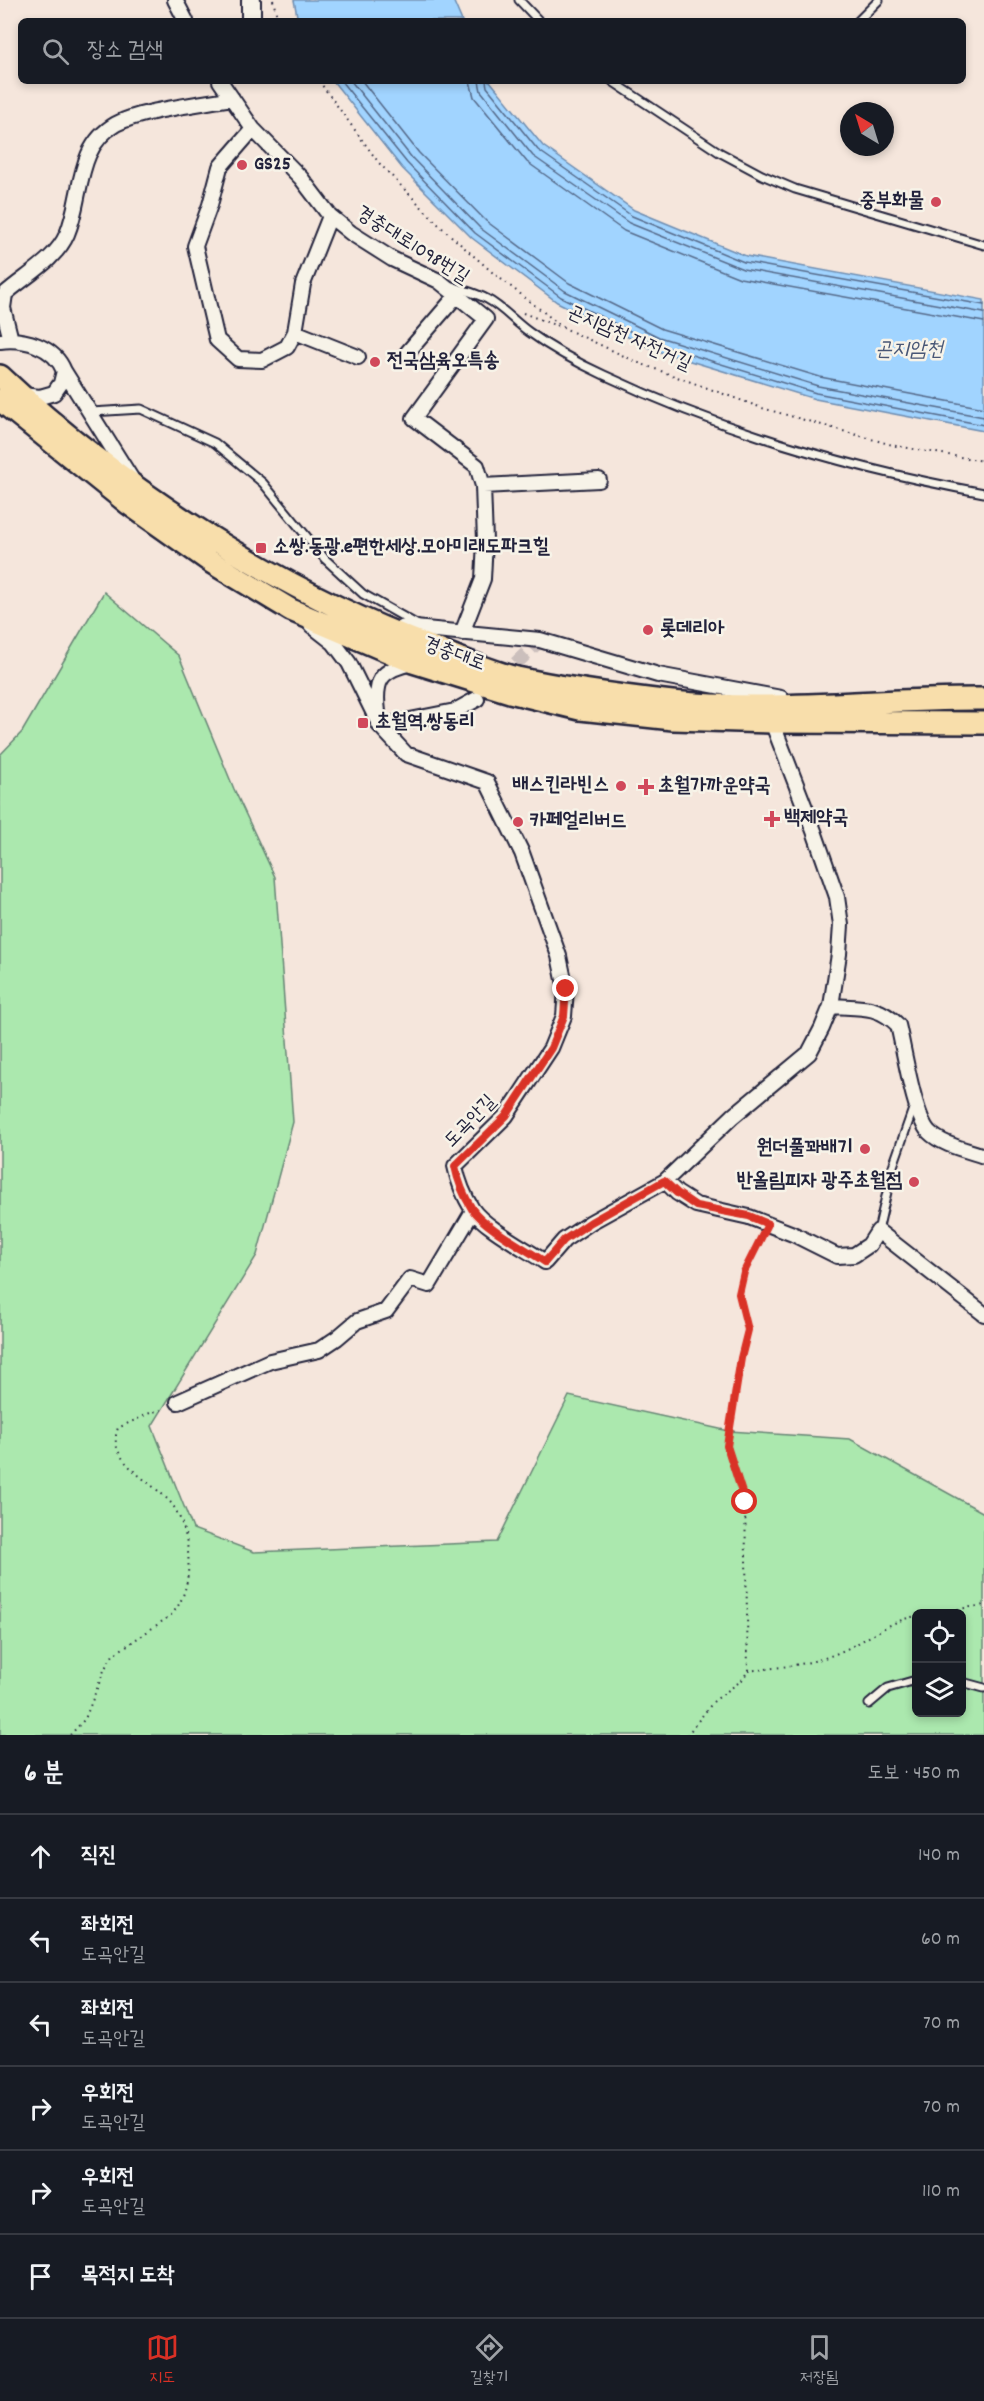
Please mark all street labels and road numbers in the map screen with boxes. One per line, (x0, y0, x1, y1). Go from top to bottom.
street label: 경충대로1098번길 (350, 200, 474, 292)
street label: 곤지암천 자전거길 (562, 299, 696, 379)
street label: 경충대로 (419, 631, 489, 679)
street label: 도곡안길 (439, 1089, 503, 1155)

